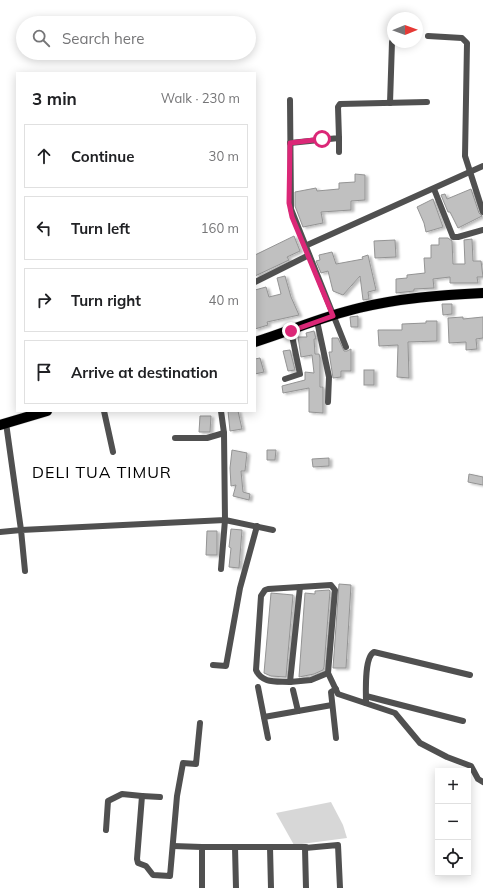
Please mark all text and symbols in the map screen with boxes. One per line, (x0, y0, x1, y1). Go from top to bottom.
north arrow (387, 12, 423, 48)
search box (16, 16, 256, 60)
icon: search (30, 27, 52, 49)
text: Search here (62, 29, 144, 48)
text: 3 min (32, 88, 77, 109)
text: Walk · 230 m (161, 90, 240, 106)
route start (313, 130, 331, 148)
icon: ahead (33, 145, 55, 167)
text: Continue (71, 147, 134, 166)
text: 30 m (209, 148, 239, 164)
icon: left (33, 217, 55, 239)
text: Turn left (71, 219, 130, 238)
text: 160 m (201, 220, 239, 236)
icon: right (33, 289, 55, 311)
text: Turn right (71, 291, 141, 310)
text: 40 m (209, 292, 239, 308)
route end (282, 322, 300, 340)
icon: arrive (33, 361, 55, 383)
text: Arrive at destination (71, 363, 218, 382)
district label: DELI TUA TIMUR (32, 462, 172, 482)
map controls (435, 768, 471, 876)
button: + (435, 768, 471, 804)
button: − (435, 804, 471, 840)
button: locate (435, 840, 471, 876)

